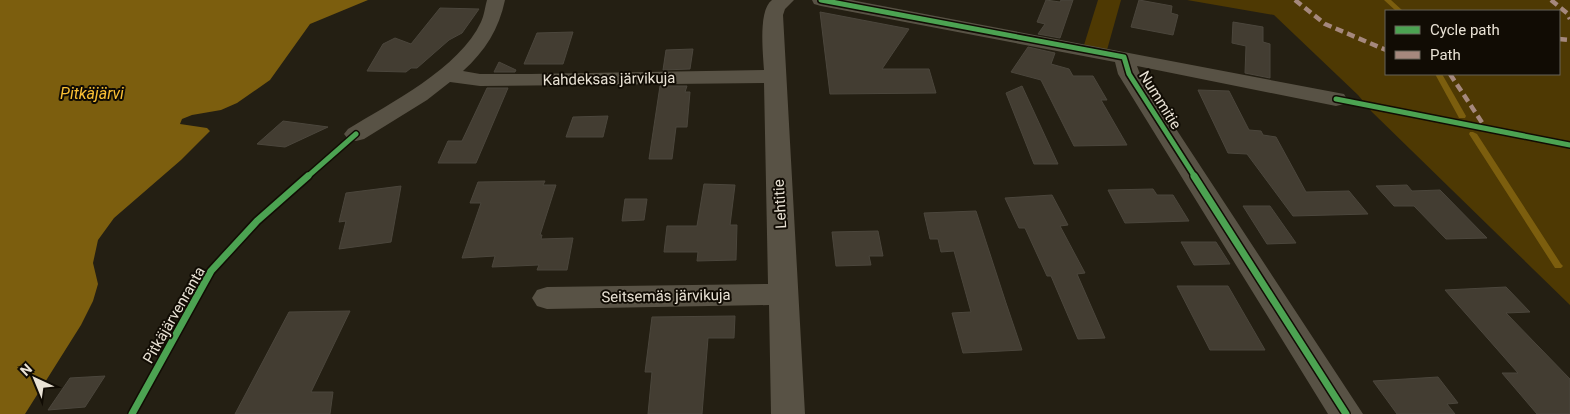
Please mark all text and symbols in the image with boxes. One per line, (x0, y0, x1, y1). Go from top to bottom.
legend (1385, 10, 1560, 75)
text: Cycle path (1430, 21, 1500, 39)
text: Path (1430, 46, 1461, 64)
street label: Nummitie (1135, 67, 1185, 133)
street label: Kahdeksas järvikuja (542, 69, 676, 89)
water label: Pitkäjärvi (60, 84, 124, 103)
street label: Lehtitie (770, 179, 790, 229)
street label: Pitkäjärvenranta (139, 264, 209, 366)
street label: Seitsemäs järvikuja (601, 286, 731, 306)
north arrow (10, 354, 60, 404)
text: N (17, 360, 35, 379)

